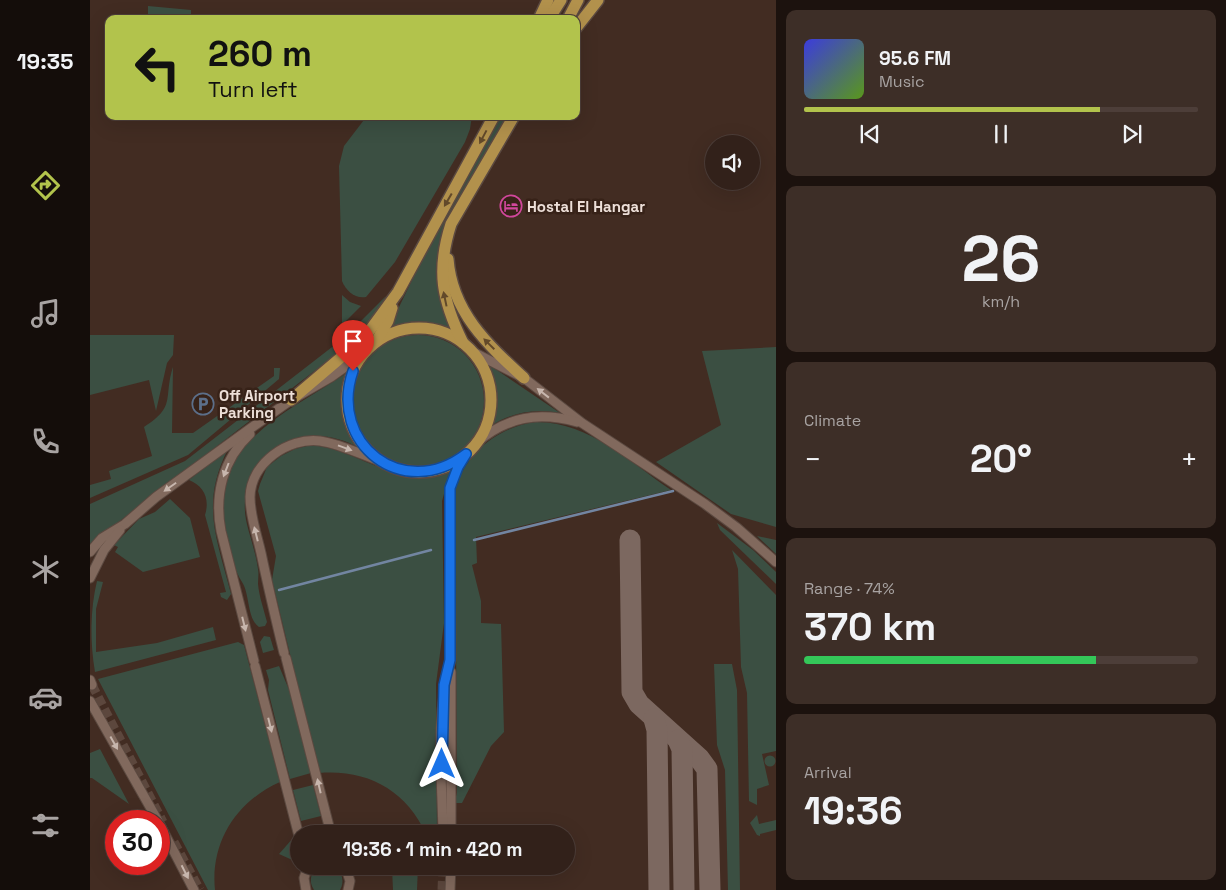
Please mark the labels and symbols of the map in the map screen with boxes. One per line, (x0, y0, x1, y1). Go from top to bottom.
one-way arrow (479, 130, 487, 144)
one-way arrow (444, 193, 452, 207)
hotel icon: Hostal El Hangar (499, 194, 523, 218)
place label: Hostal El Hangar (527, 197, 645, 216)
one-way arrow (441, 292, 449, 307)
pin (332, 320, 374, 371)
one-way arrow (483, 339, 495, 351)
place label: Off Airport Parking (219, 386, 295, 422)
one-way arrow (536, 388, 550, 398)
parking icon: Off Airport Parking (191, 392, 215, 416)
one-way arrow (337, 445, 352, 452)
one-way arrow (222, 462, 229, 477)
one-way arrow (163, 482, 176, 492)
one-way arrow (252, 526, 260, 541)
one-way arrow (241, 617, 249, 632)
one-way arrow (266, 718, 274, 733)
one-way arrow (110, 736, 119, 750)
position arrow (415, 737, 467, 789)
one-way arrow (315, 779, 323, 794)
speed limit sign: 30 (105, 810, 170, 875)
one-way arrow (181, 865, 189, 879)

